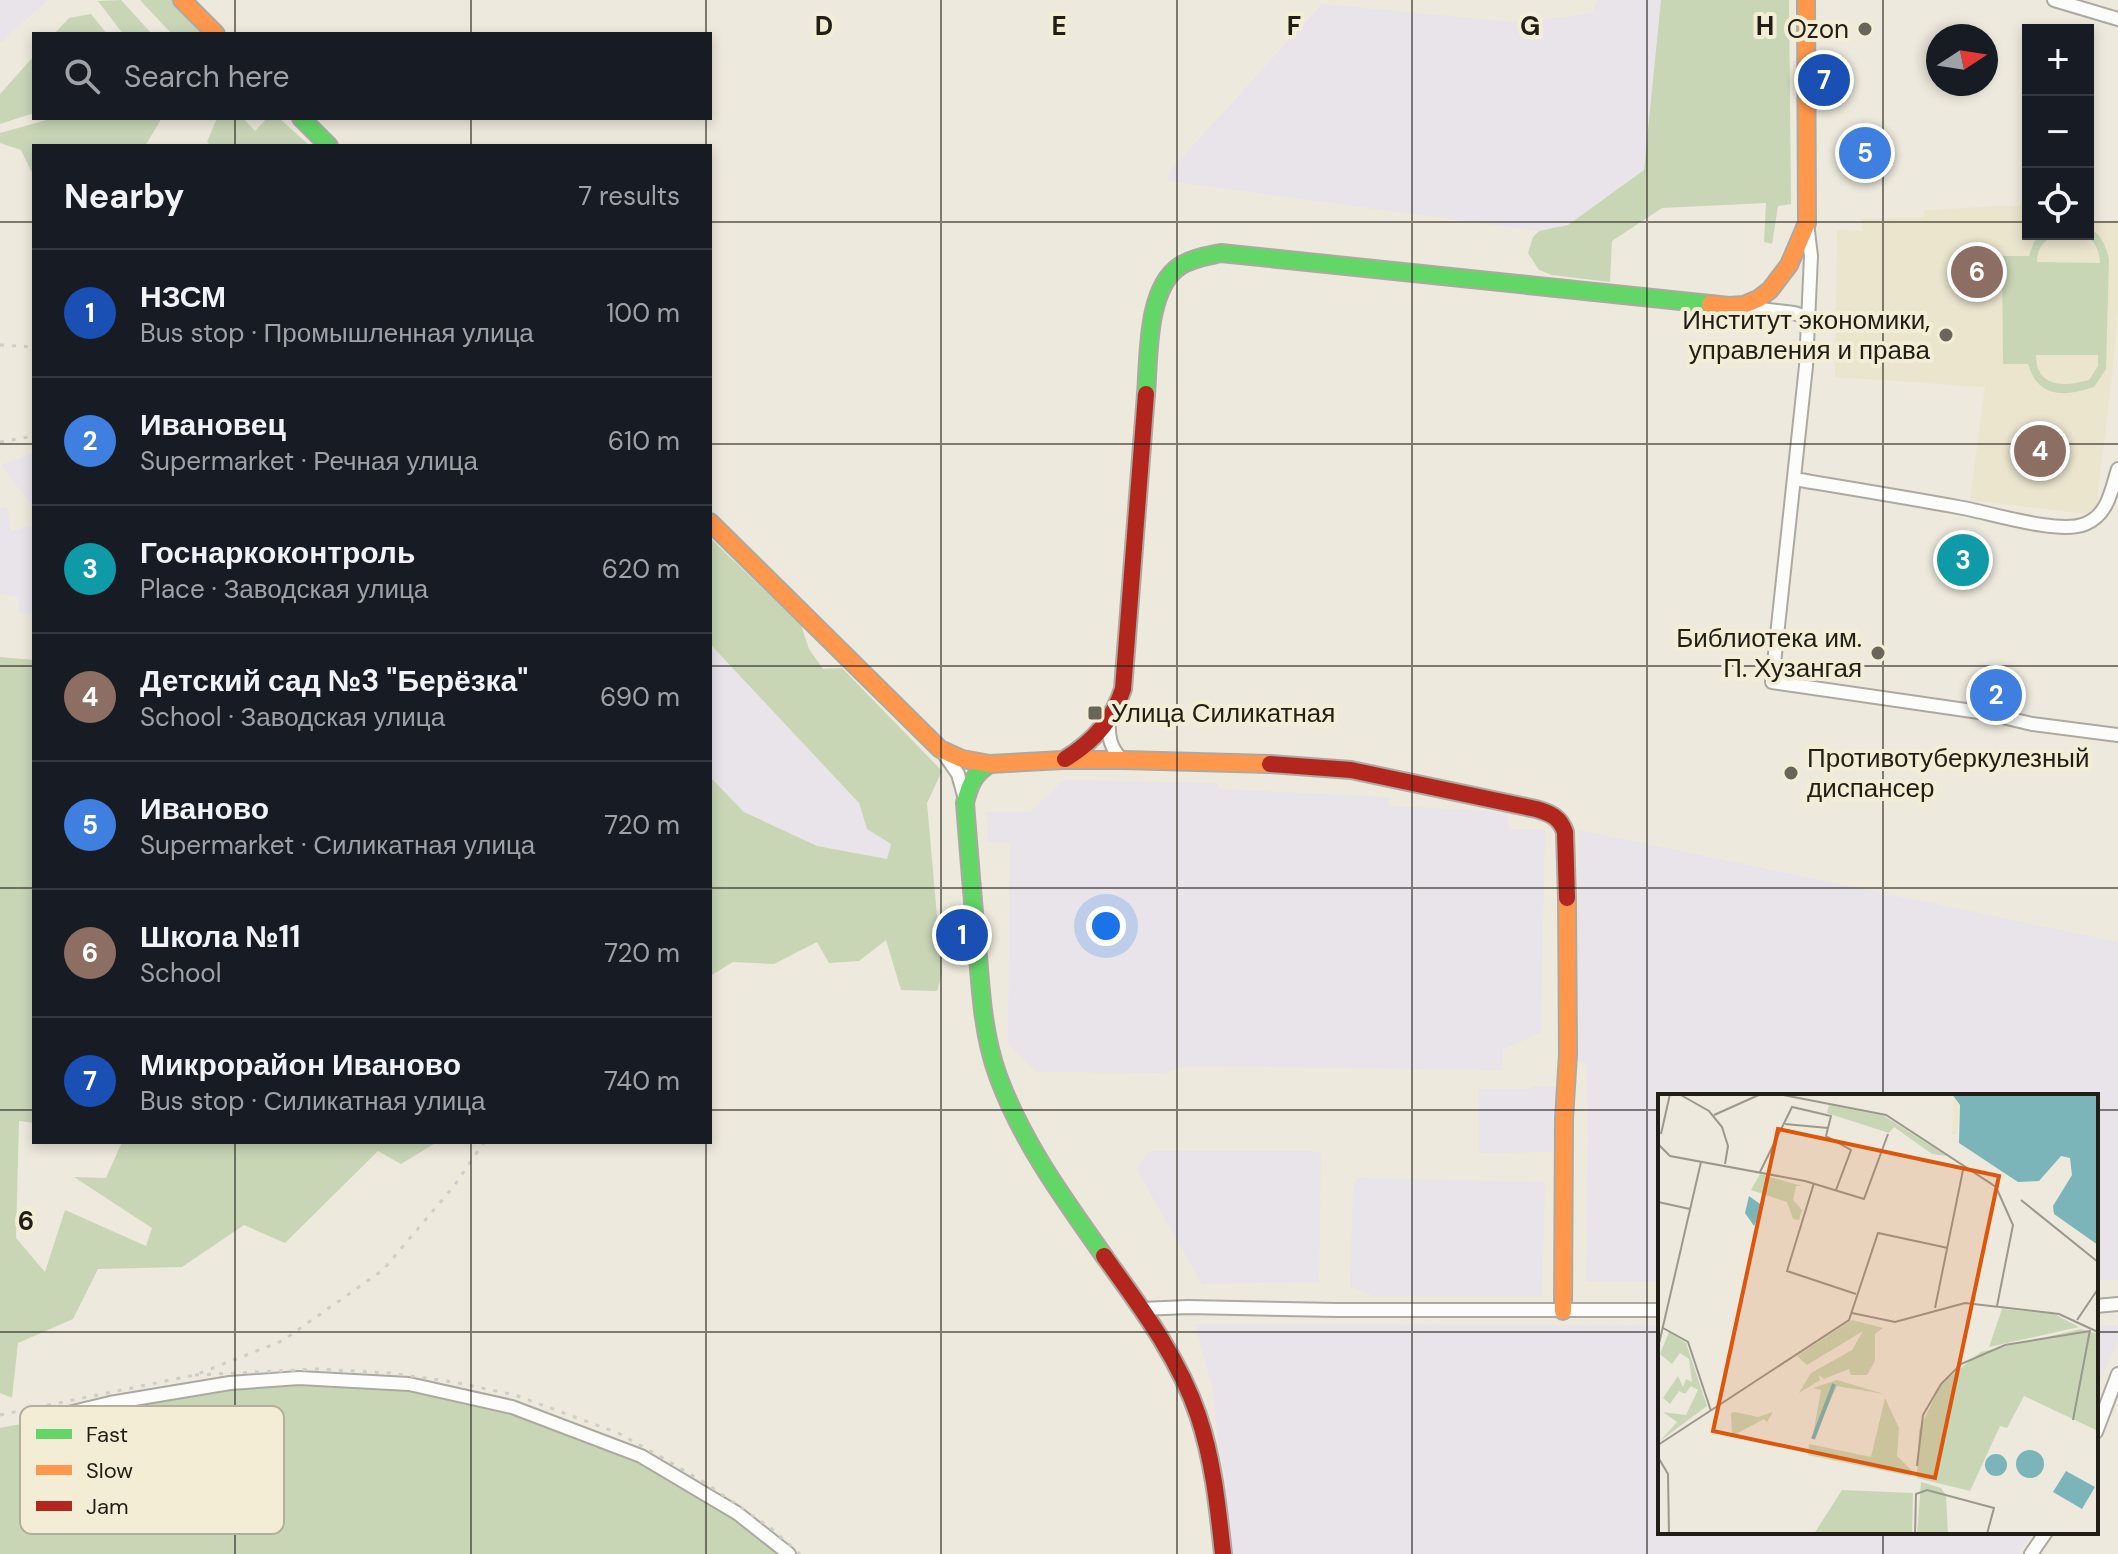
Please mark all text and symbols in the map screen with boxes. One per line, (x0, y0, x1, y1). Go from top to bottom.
text: D (815, 9, 833, 43)
text: E (1051, 9, 1067, 43)
text: F (1287, 9, 1301, 43)
text: G (1520, 9, 1540, 43)
text: H (1756, 9, 1774, 43)
place label: Ozon (1787, 12, 1849, 46)
marker: Ozon (1856, 20, 1874, 38)
north arrow (1926, 24, 1998, 96)
map controls (2022, 24, 2094, 240)
button: + (2022, 24, 2094, 96)
search box (32, 32, 712, 120)
pin: 7 (1798, 50, 1850, 110)
icon: search (60, 54, 104, 98)
text: Search here (124, 57, 290, 96)
button: − (2022, 96, 2094, 168)
pin: 5 (1839, 123, 1891, 183)
button: locate (2022, 168, 2094, 240)
text: Nearby (64, 174, 184, 219)
text: 7 results (578, 179, 680, 213)
pin: 6 (1951, 242, 2003, 302)
text: НЗСМ (140, 277, 226, 316)
text: 1 (85, 296, 95, 330)
text: 100 m (606, 296, 680, 330)
place label: Институт экономики, управления и права (1682, 303, 1931, 367)
text: Bus stop · Промышленная улица (140, 316, 534, 350)
marker: Институт экономики, управления и права (1937, 326, 1955, 344)
text: Ивановец (140, 405, 286, 444)
pin: 4 (2014, 421, 2066, 481)
text: 2 (82, 424, 98, 458)
text: 610 m (608, 424, 680, 458)
text: Supermarket · Речная улица (140, 444, 478, 478)
pin: 3 (1937, 530, 1989, 590)
text: Госнаркоконтроль (140, 533, 415, 572)
text: 3 (82, 552, 98, 586)
text: 620 m (602, 552, 680, 586)
text: Place · Заводская улица (140, 572, 428, 606)
place label: Библиотека им. П. Хузангая (1676, 621, 1862, 685)
marker: Библиотека им. П. Хузангая (1869, 644, 1887, 662)
text: Детский сад №3 "Берёзка" (140, 661, 528, 700)
pin: 2 (1970, 665, 2022, 725)
text: 4 (82, 680, 98, 714)
text: 690 m (600, 680, 680, 714)
place label: Улица Силикатная (1111, 696, 1335, 730)
text: School · Заводская улица (140, 700, 445, 734)
marker: Улица Силикатная (1086, 704, 1104, 722)
place label: Противотуберкулезный диспансер (1807, 741, 2090, 805)
marker: Противотуберкулезный диспансер (1782, 764, 1800, 782)
text: Иваново (140, 789, 269, 828)
text: 5 (82, 808, 98, 842)
text: 720 m (604, 808, 680, 842)
text: Supermarket · Силикатная улица (140, 828, 535, 862)
pin: 1 (936, 905, 988, 965)
your location (1086, 906, 1126, 946)
text: Школа №11 (140, 917, 300, 956)
text: 6 (82, 936, 98, 970)
text: 720 m (604, 936, 680, 970)
text: School (140, 956, 222, 990)
text: Микрорайон Иваново (140, 1045, 461, 1084)
text: 7 (83, 1064, 97, 1098)
text: 740 m (604, 1064, 680, 1098)
text: Bus stop · Силикатная улица (140, 1084, 486, 1118)
inset map (1658, 1094, 2098, 1534)
text: 6 (18, 1204, 34, 1238)
legend (20, 1406, 284, 1534)
text: Fast (86, 1420, 128, 1449)
text: Slow (86, 1456, 133, 1485)
text: Jam (86, 1492, 129, 1521)

